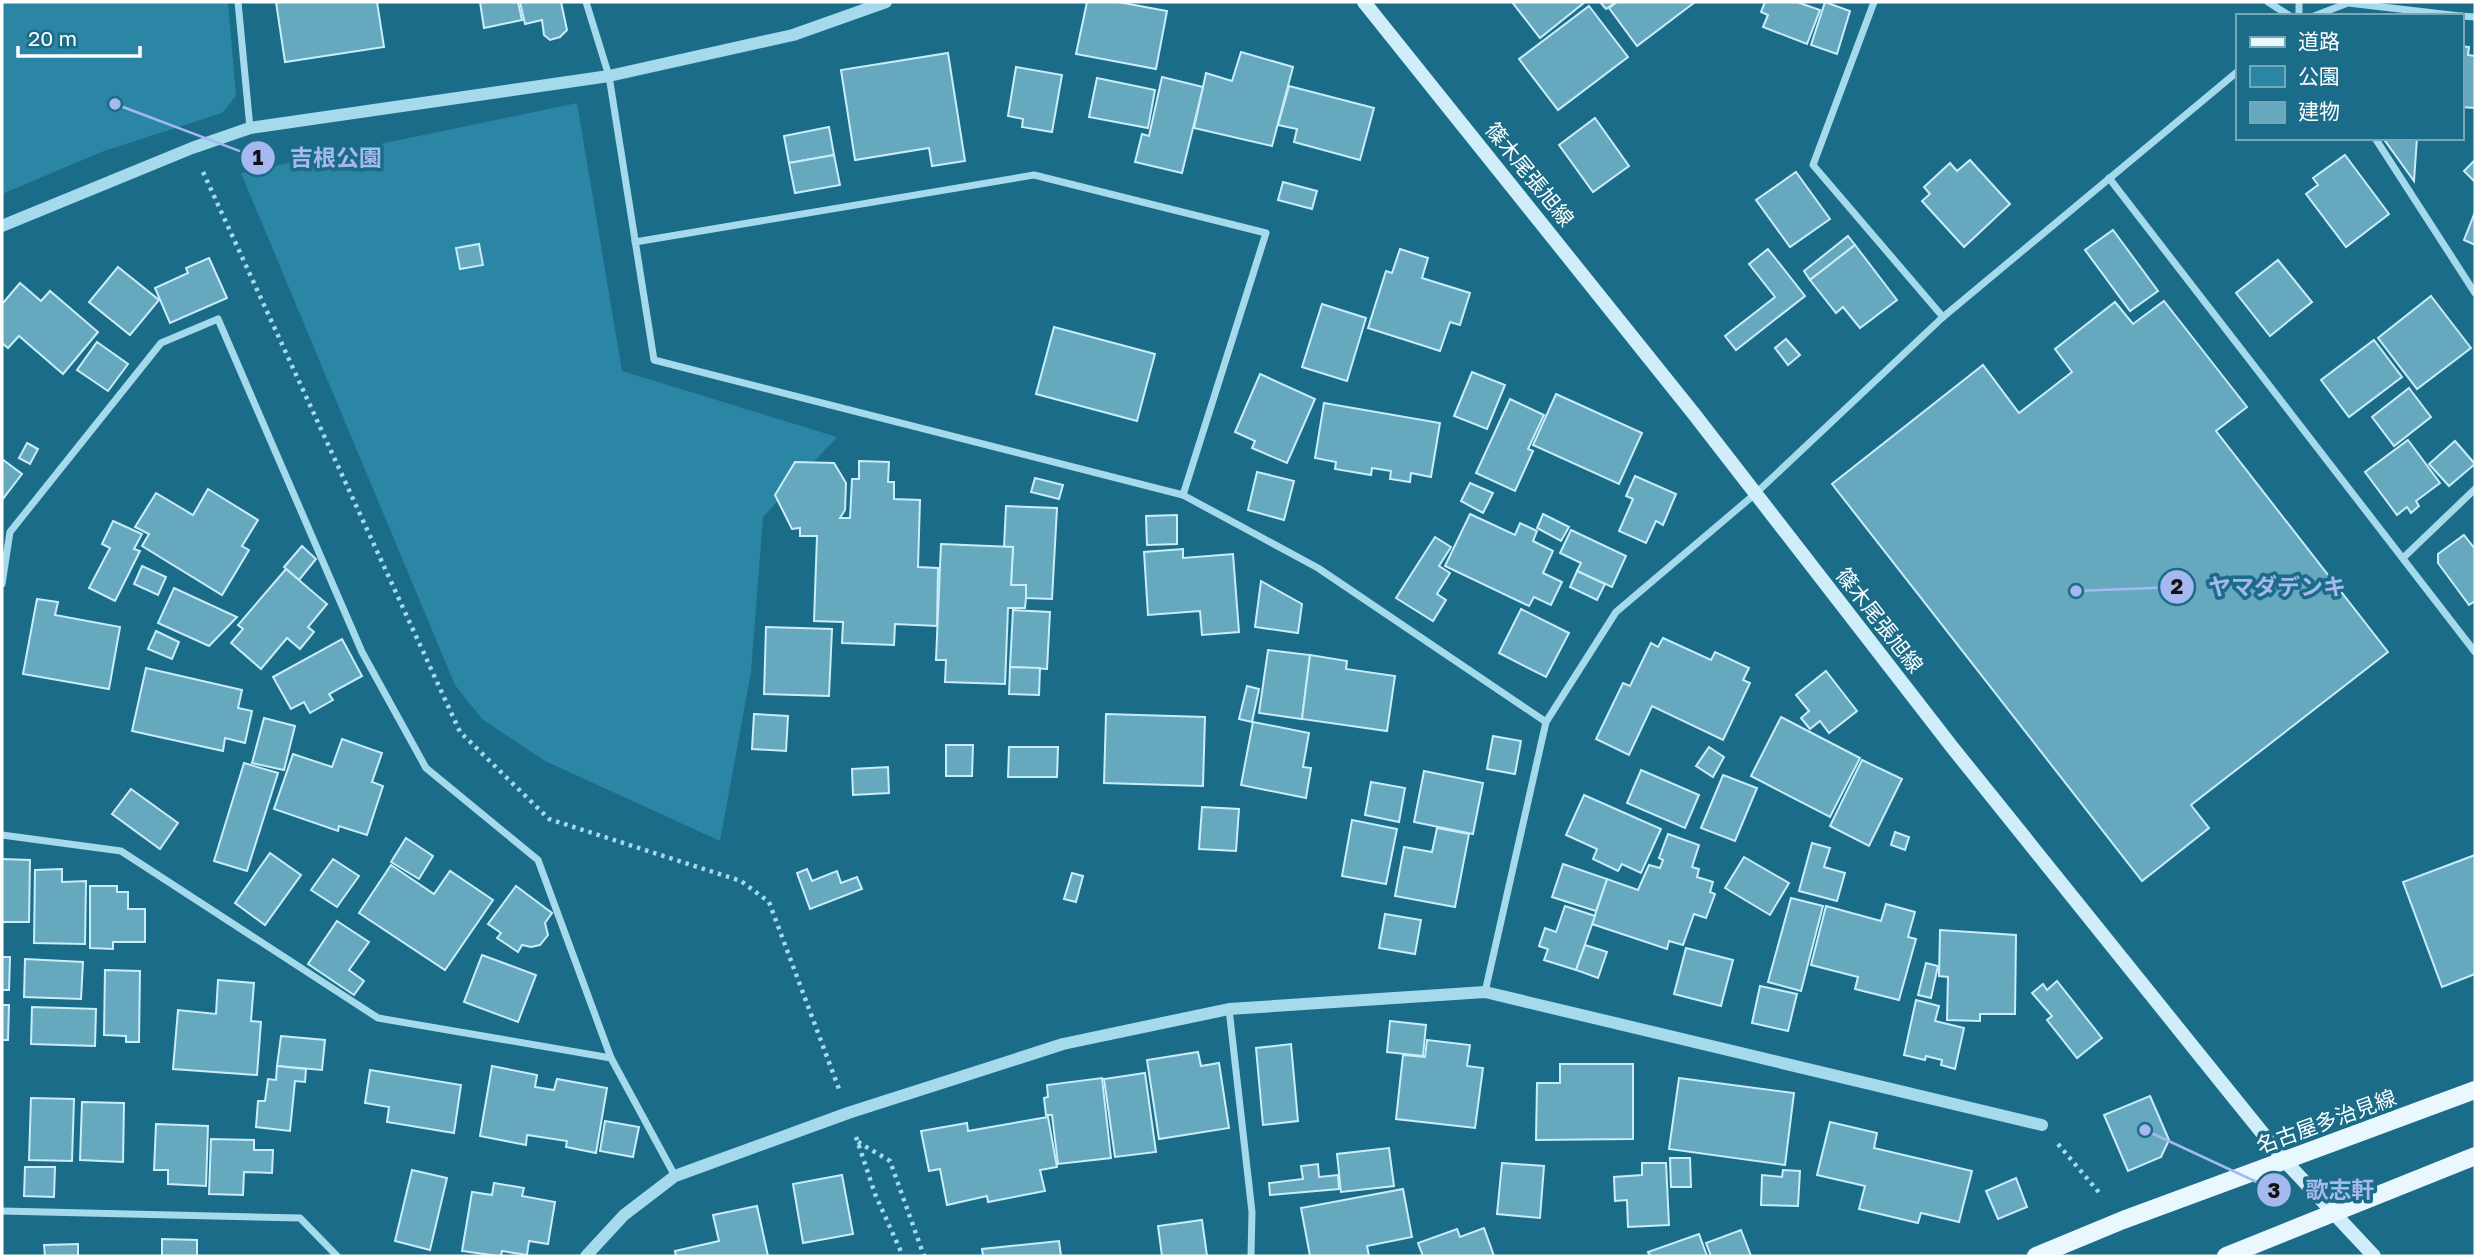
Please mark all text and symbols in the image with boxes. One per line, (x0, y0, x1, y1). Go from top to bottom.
scale bar (18, 14, 140, 58)
legend (2236, 14, 2463, 140)
text: 20 m (28, 25, 77, 51)
text: 道路 (2298, 28, 2340, 54)
text: 公園 (2298, 63, 2340, 89)
text: 建物 (2298, 98, 2340, 124)
street label: 篠木尾張旭線 (1480, 117, 1580, 231)
callout: 吉根公園 (241, 136, 396, 180)
text: 吉根公園 (290, 143, 382, 171)
text: 1 (253, 144, 264, 170)
street label: 篠木尾張旭線 (1831, 562, 1929, 678)
callout: ヤマダデンキ (2159, 565, 2360, 609)
text: ヤマダデンキ (2208, 572, 2346, 600)
text: 2 (2171, 573, 2184, 599)
street label: 名古屋多治見線 (2252, 1084, 2400, 1158)
callout: 歌志軒 (2257, 1168, 2389, 1212)
text: 歌志軒 (2306, 1175, 2375, 1203)
text: 3 (2268, 1177, 2280, 1203)

